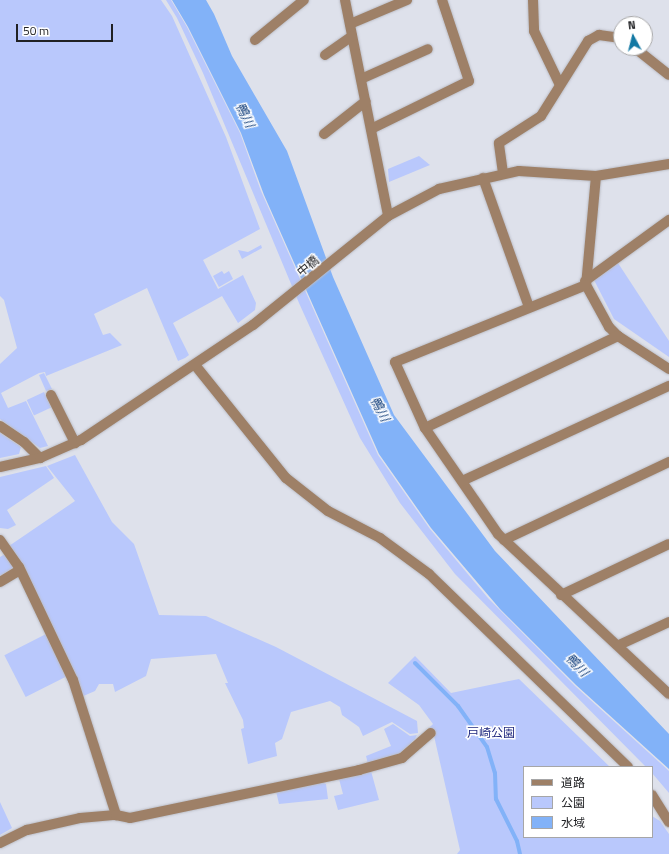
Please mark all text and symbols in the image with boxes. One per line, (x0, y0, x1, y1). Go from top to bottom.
scale bar (18, 16, 115, 42)
north arrow (613, 16, 653, 56)
text: N (627, 17, 636, 33)
text: 50 m (23, 21, 49, 40)
water label: 鴨川 (232, 100, 258, 130)
street label: 中橋 (294, 253, 322, 279)
water label: 鴨川 (367, 394, 393, 424)
water label: 鴨川 (562, 650, 592, 680)
park label: 戸崎公園 (467, 726, 515, 740)
legend (523, 766, 653, 838)
text: 道路 (561, 773, 585, 792)
text: 公園 (561, 793, 585, 812)
text: 水域 (561, 813, 585, 832)

